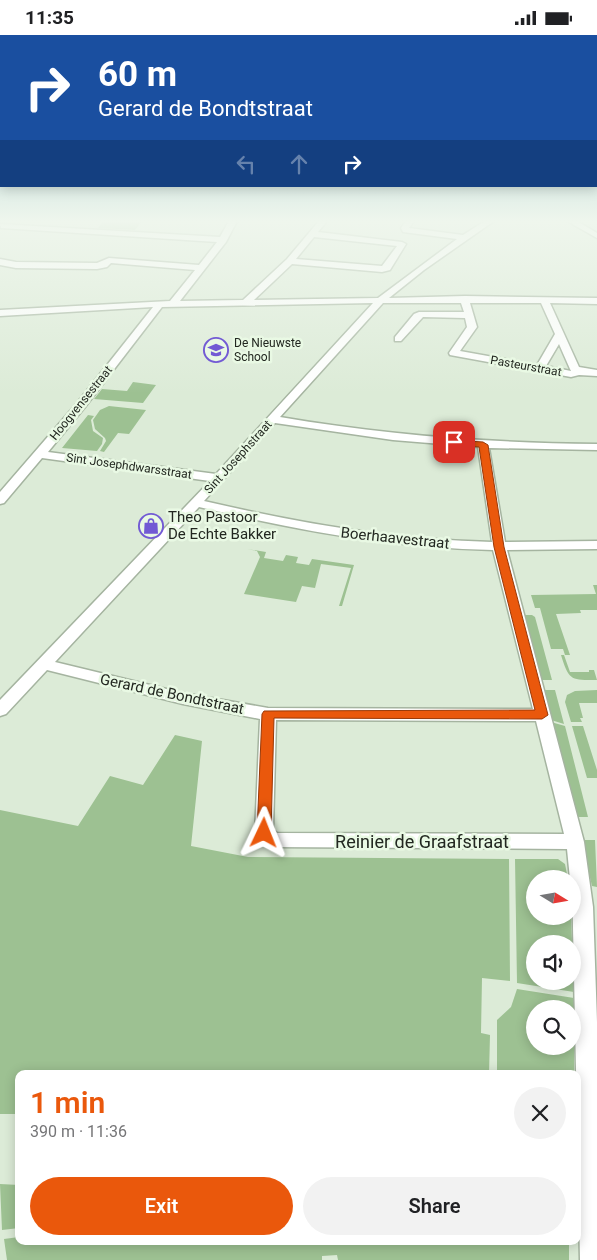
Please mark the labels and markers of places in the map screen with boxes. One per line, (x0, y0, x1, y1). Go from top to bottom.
place label: De Nieuwste School (234, 336, 301, 364)
school or university icon: De Nieuwste School (203, 337, 229, 363)
pin (433, 421, 475, 463)
place label: Theo Pastoor De Echte Bakker (168, 508, 276, 543)
shop icon: Theo Pastoor De Echte Bakker (138, 513, 164, 539)

